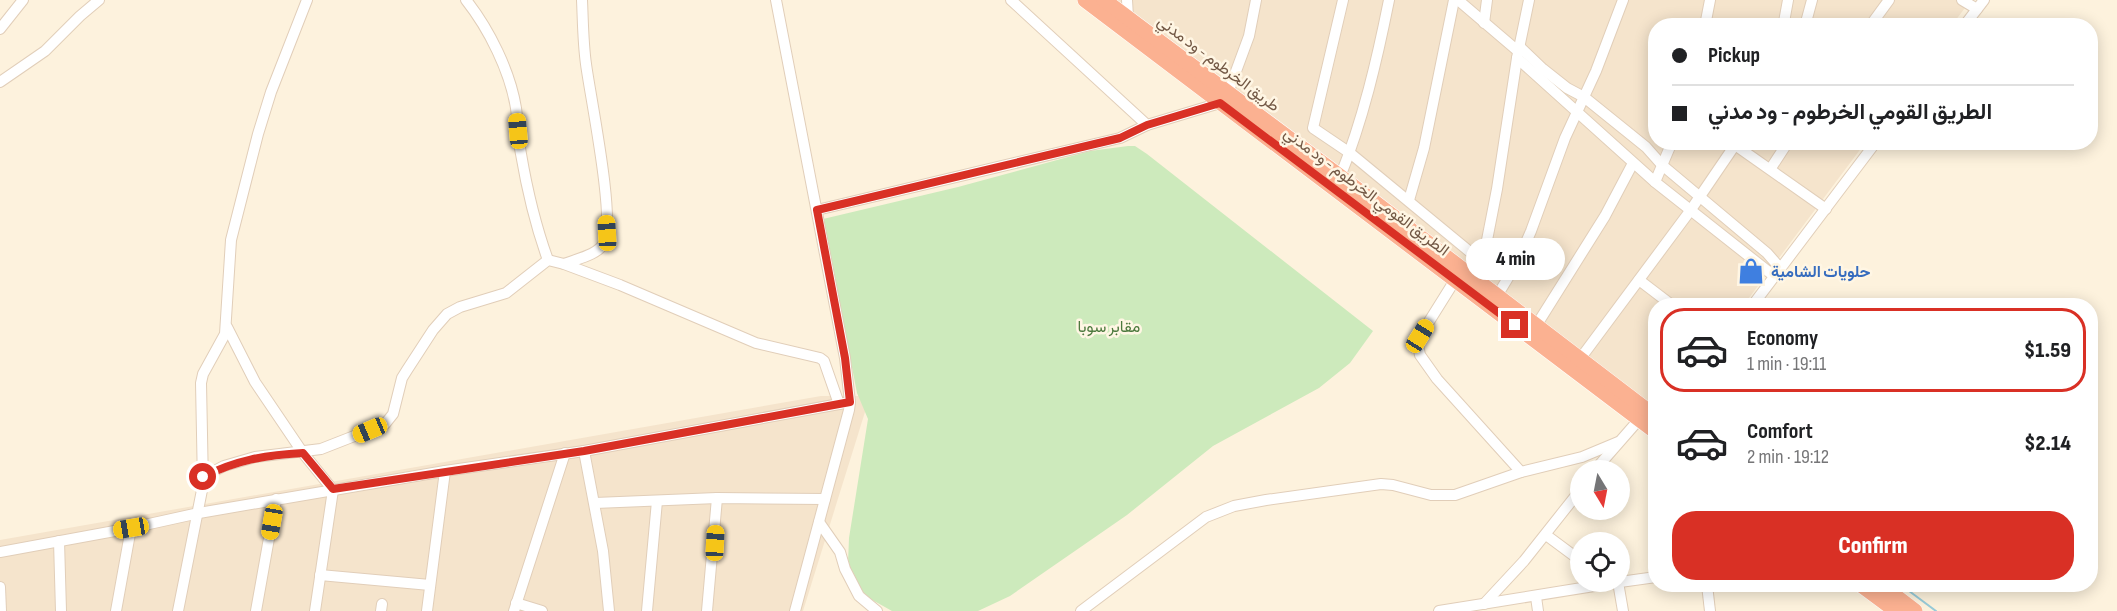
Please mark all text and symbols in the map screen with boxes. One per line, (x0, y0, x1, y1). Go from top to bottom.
street label: طريق الخرطوم - ود مدني (1151, 12, 1283, 119)
text: Pickup (1708, 42, 1760, 69)
text: الطريق القومي الخرطوم - ود مدني (1708, 99, 1992, 126)
car (507, 112, 529, 150)
street label: الطريق القومي الخرطوم - ود مدني (1278, 124, 1452, 263)
car (597, 215, 617, 251)
callout: 4 min (1466, 238, 1564, 280)
text: 4 min (1496, 247, 1535, 271)
shop icon: حلويات الشامية (1736, 256, 1766, 286)
place label: حلويات الشامية (1771, 263, 1871, 282)
route end (1501, 311, 1528, 338)
car (1403, 316, 1437, 356)
park label: مقابر سوبا (1078, 318, 1140, 337)
icon: car (1675, 323, 1729, 377)
text: Economy (1747, 325, 1818, 352)
text: $1.59 (2024, 337, 2071, 364)
text: 1 min · 19:11 (1747, 352, 1826, 376)
car (350, 415, 390, 445)
icon: car (1675, 416, 1729, 470)
text: Comfort (1747, 418, 1813, 445)
text: $2.14 (2024, 430, 2071, 457)
text: 2 min · 19:12 (1747, 445, 1829, 469)
north arrow (1570, 460, 1630, 520)
map controls (1570, 460, 1630, 592)
route start (189, 463, 216, 490)
car (260, 503, 284, 541)
button: Confirm (1672, 511, 2074, 580)
car (112, 516, 150, 540)
car (705, 525, 725, 561)
button: locate (1570, 532, 1630, 592)

